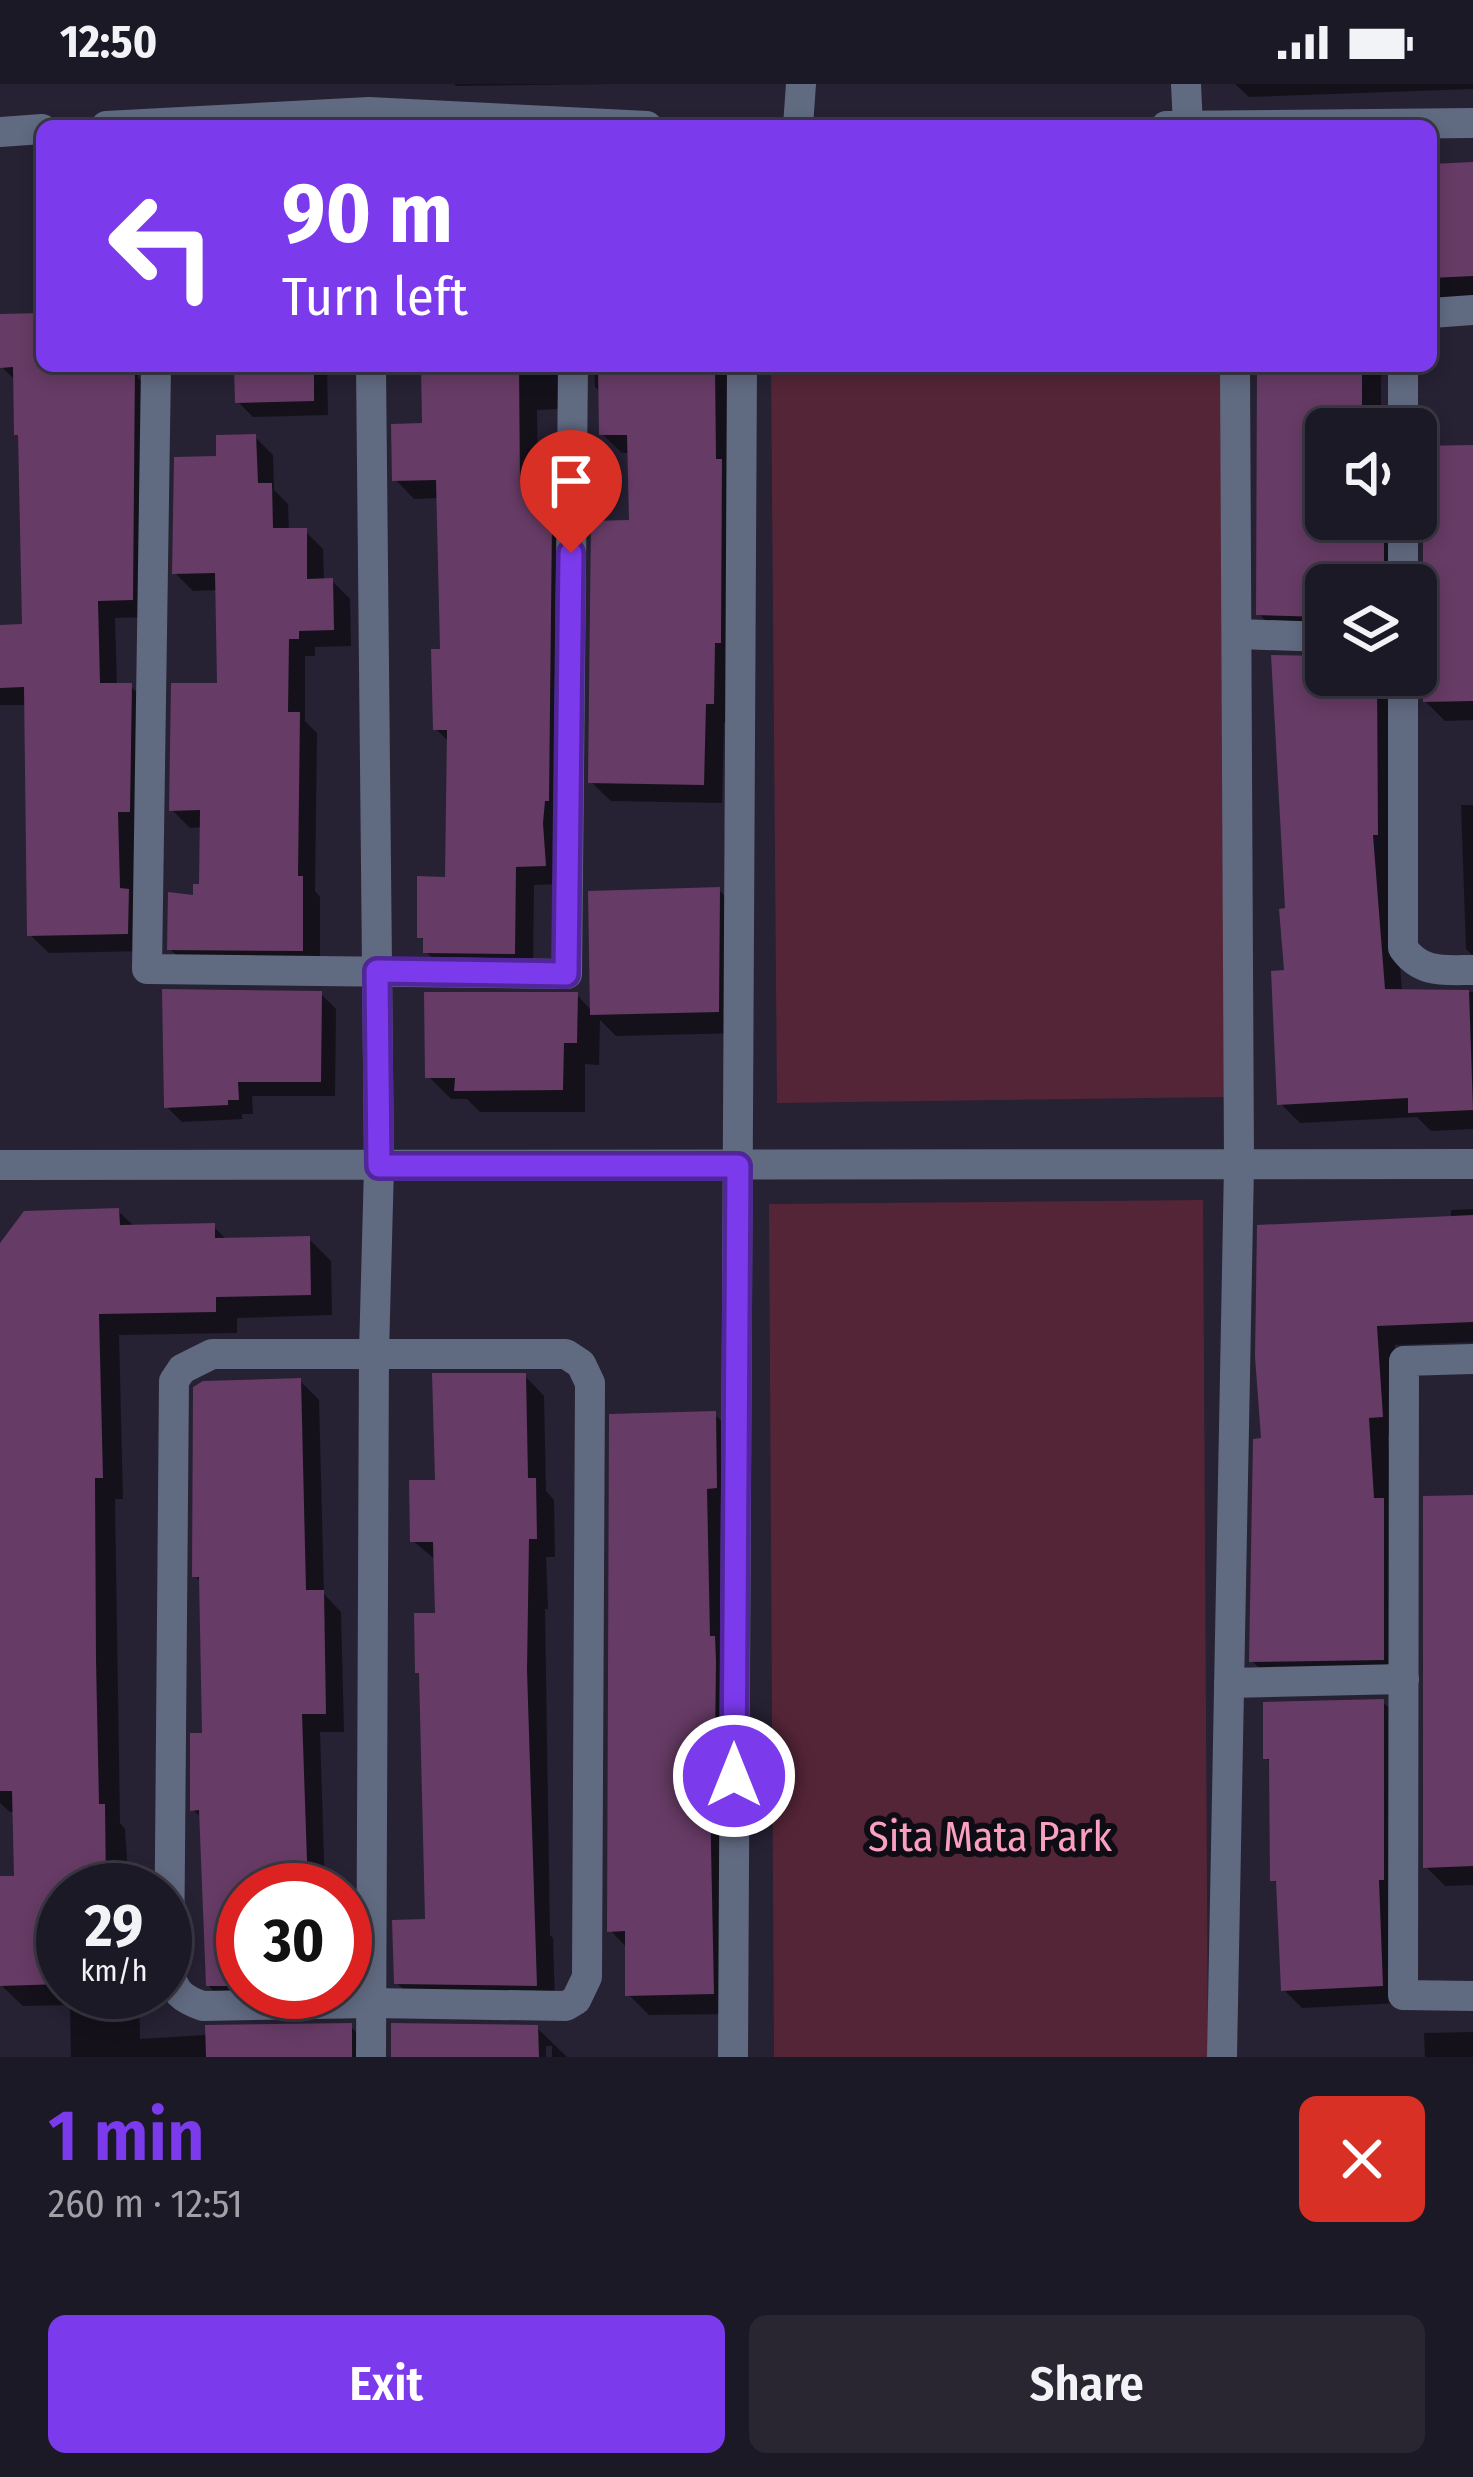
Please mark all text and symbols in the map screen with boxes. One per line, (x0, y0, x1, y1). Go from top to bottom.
text: 12:50 (60, 15, 157, 69)
text: 90 m (282, 163, 453, 264)
icon: left (84, 168, 240, 324)
text: Turn left (282, 265, 468, 329)
map controls (1305, 408, 1437, 696)
button: sound (1305, 408, 1437, 540)
pin (520, 430, 622, 553)
icon: arrive (538, 448, 604, 514)
button: layers (1305, 564, 1437, 696)
position arrow (671, 1713, 797, 1839)
park label: Sita Mata Park (868, 1812, 1113, 1862)
speed limit sign: 30 (216, 1863, 372, 2019)
text: 29 (85, 1890, 143, 1962)
text: km/h (81, 1953, 147, 1989)
text: 1 min (48, 2093, 205, 2179)
button: close (1299, 2096, 1425, 2222)
text: 260 m · 12:51 (48, 2181, 243, 2227)
button: Exit (48, 2315, 725, 2453)
button: Share (749, 2315, 1425, 2453)

